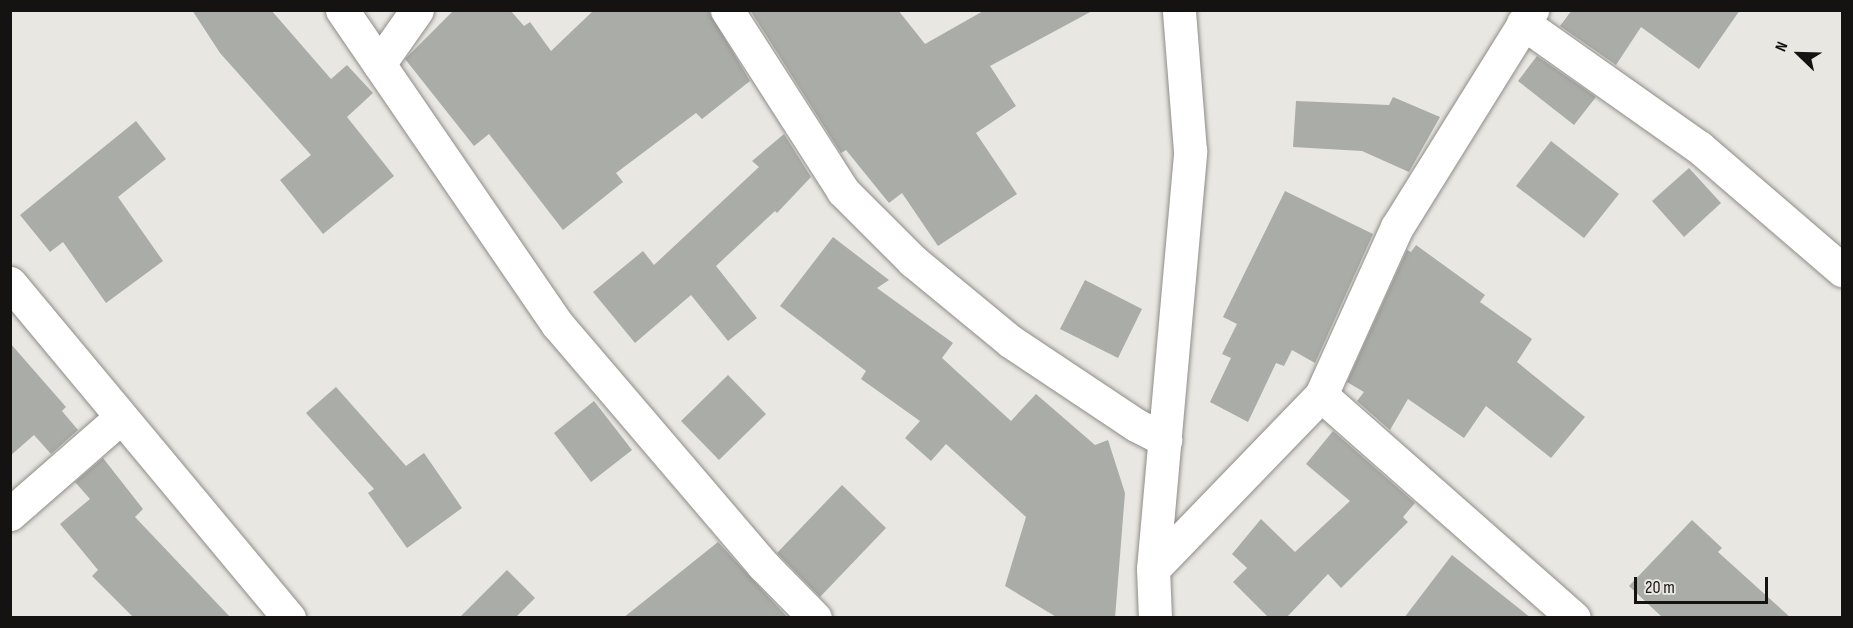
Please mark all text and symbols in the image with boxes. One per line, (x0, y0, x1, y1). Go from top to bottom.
north arrow (1769, 24, 1829, 84)
text: N (1772, 39, 1792, 54)
scale bar (1637, 565, 1770, 603)
text: 20 m (1645, 577, 1675, 598)

